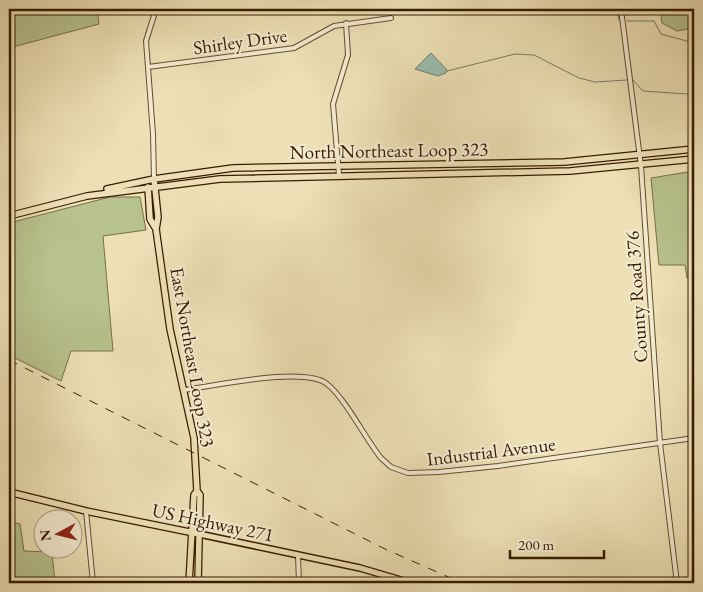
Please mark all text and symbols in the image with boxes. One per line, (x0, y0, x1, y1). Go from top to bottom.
street label: Shirley Drive (192, 23, 289, 60)
street label: North Northeast Loop 323 (289, 136, 489, 165)
street label: County Road 376 (619, 230, 654, 364)
street label: East Northeast Loop 323 (164, 265, 221, 449)
street label: Industrial Avenue (425, 431, 557, 472)
street label: US Highway 271 (150, 497, 276, 548)
north arrow (32, 510, 82, 560)
scale bar (510, 527, 604, 559)
text: N (35, 528, 55, 542)
text: 200 m (518, 535, 555, 554)

